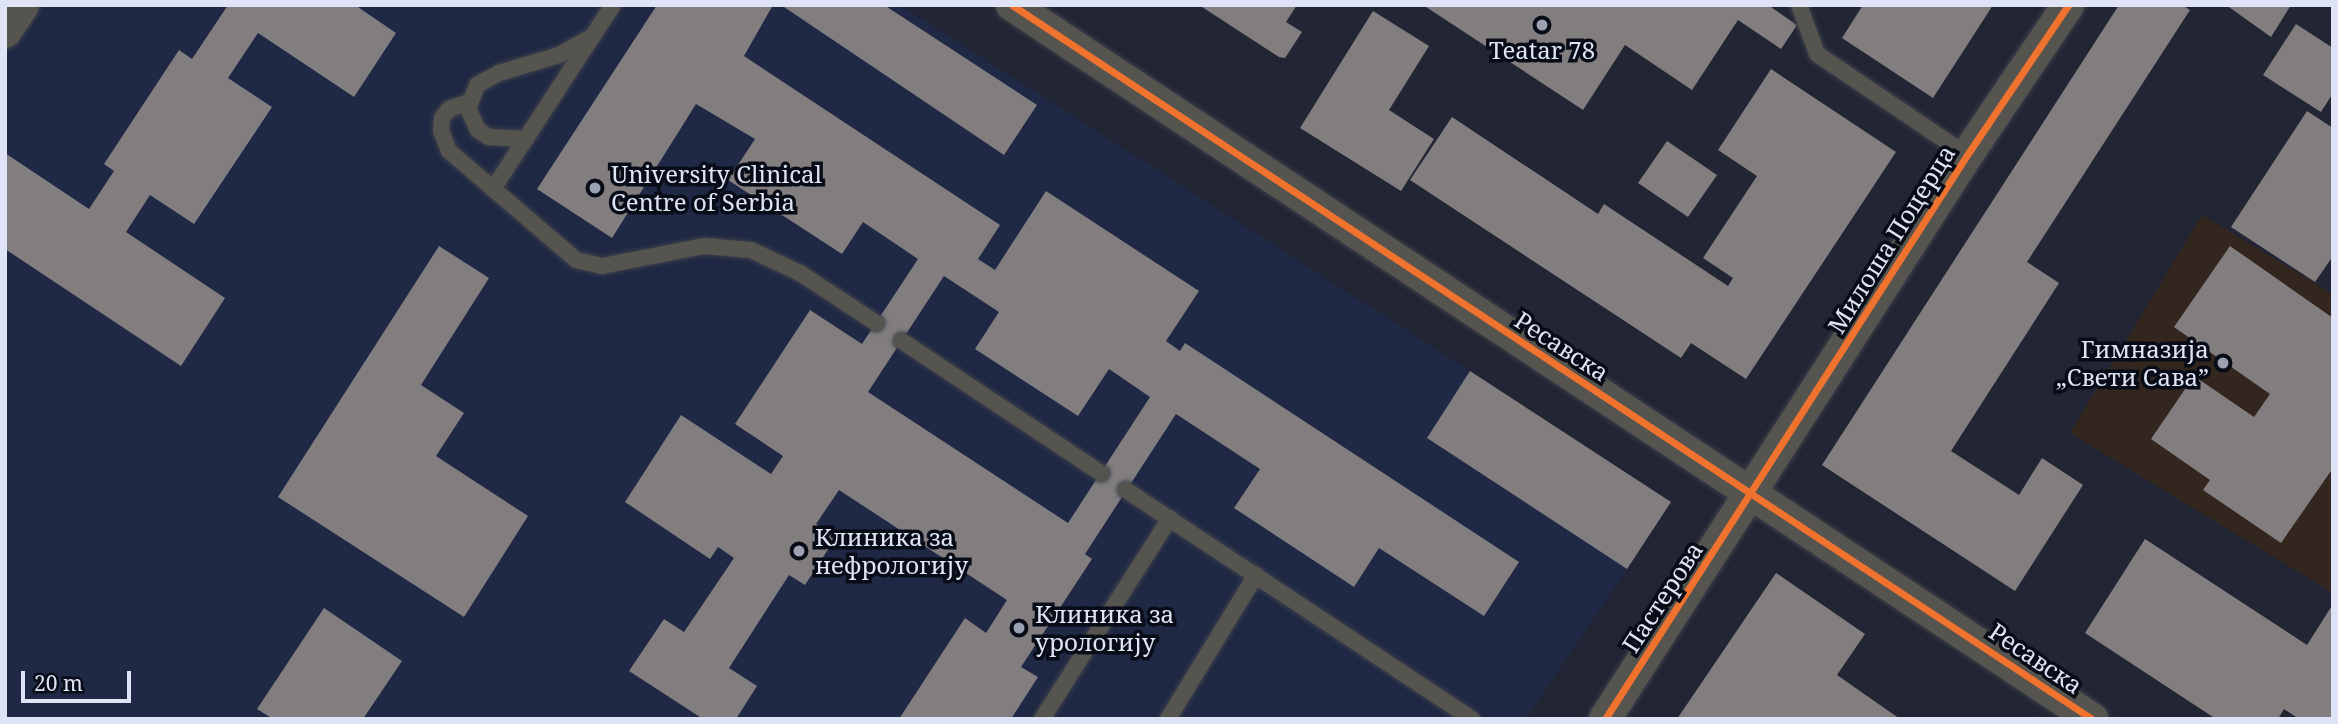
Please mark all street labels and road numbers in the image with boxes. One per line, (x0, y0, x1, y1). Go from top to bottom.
street label: Милоша Поцерца (1821, 140, 1961, 338)
street label: Ресавска (1510, 305, 1614, 387)
street label: Пастерова (1616, 536, 1708, 658)
street label: Ресавска (1984, 616, 2088, 700)

